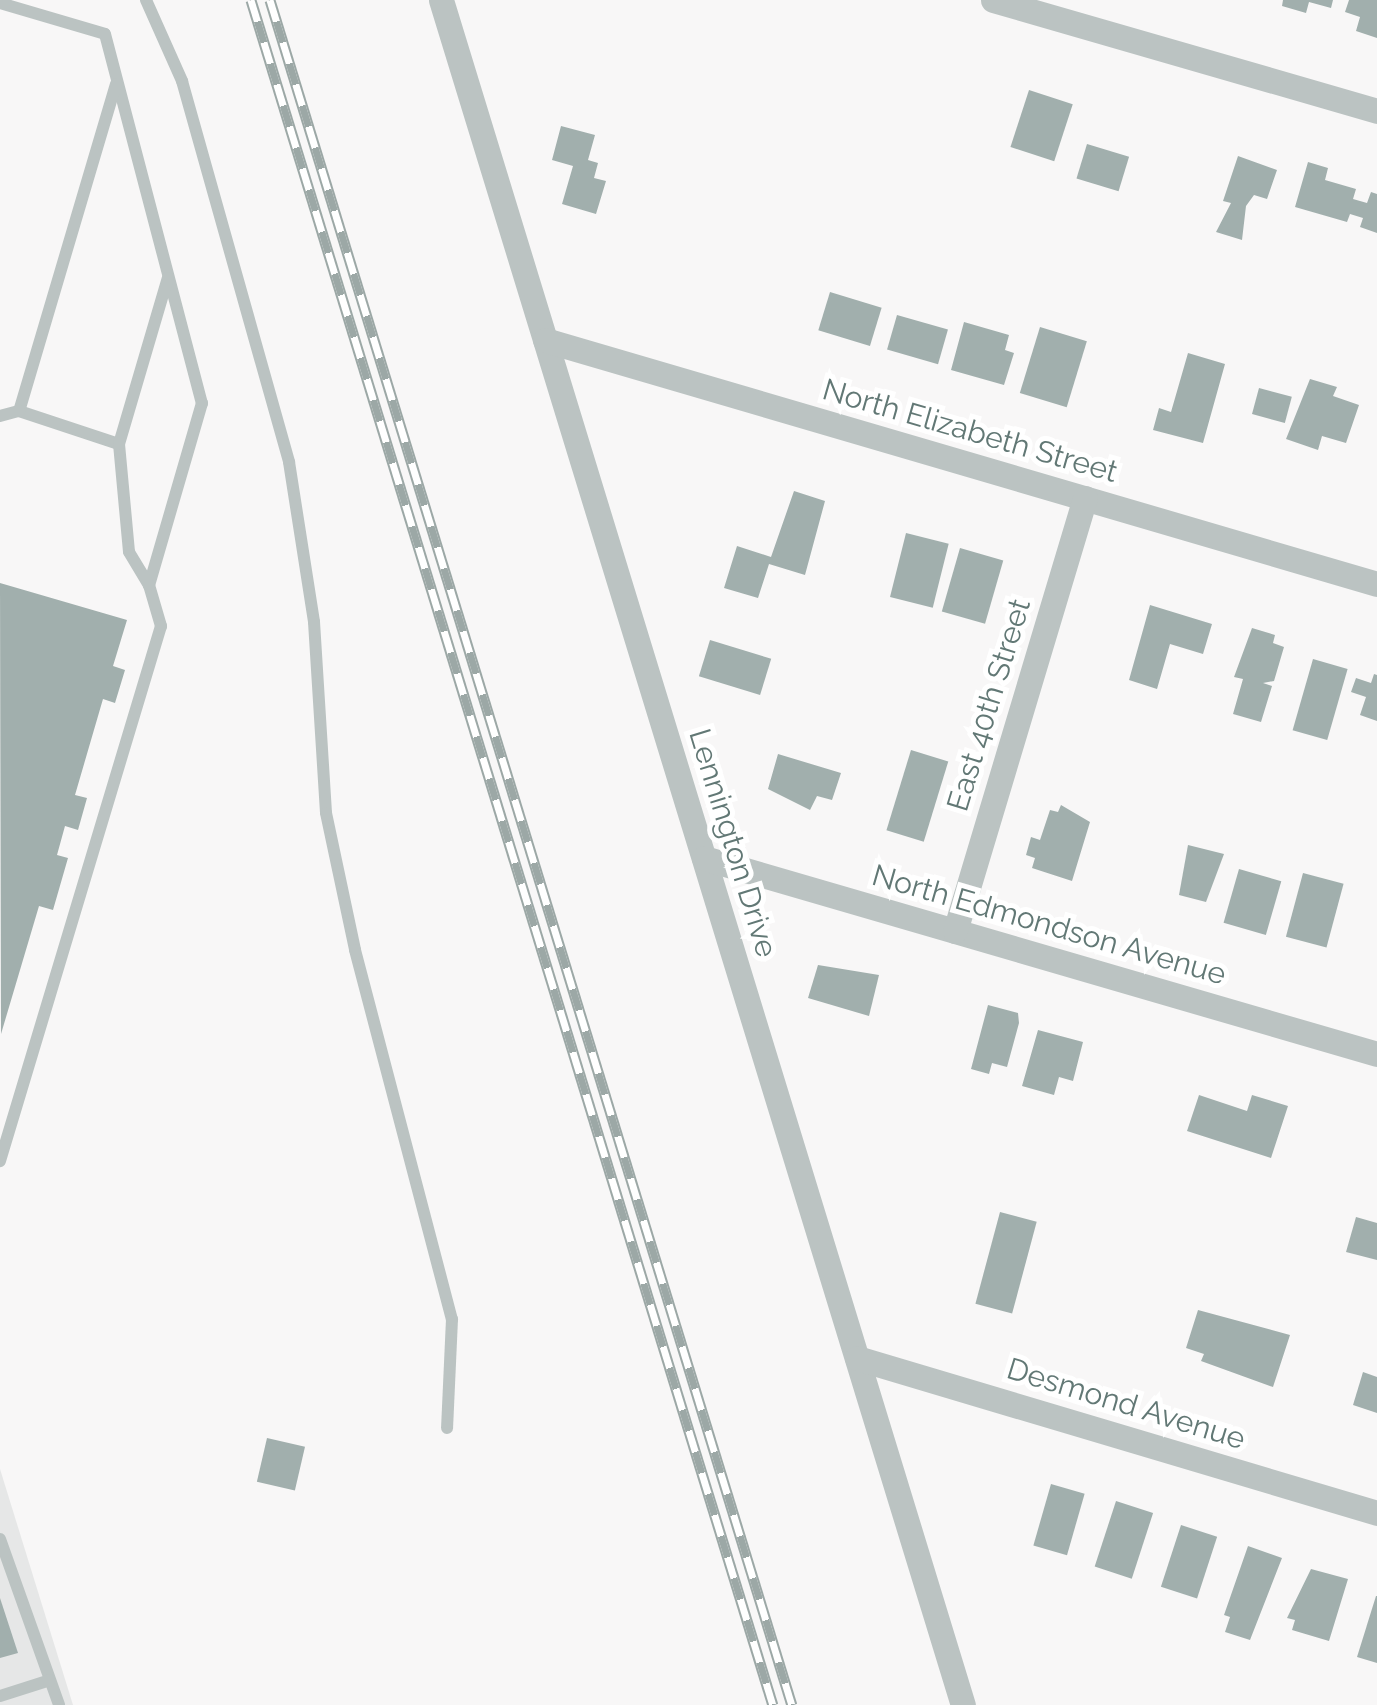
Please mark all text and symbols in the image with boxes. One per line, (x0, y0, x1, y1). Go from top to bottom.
street label: North Elizabeth Street (818, 372, 1122, 490)
street label: East 40th Street (940, 595, 1038, 815)
street label: Lennington Drive (681, 725, 785, 961)
street label: North Edmondson Avenue (868, 857, 1230, 993)
street label: Desmond Avenue (1002, 1351, 1250, 1457)

